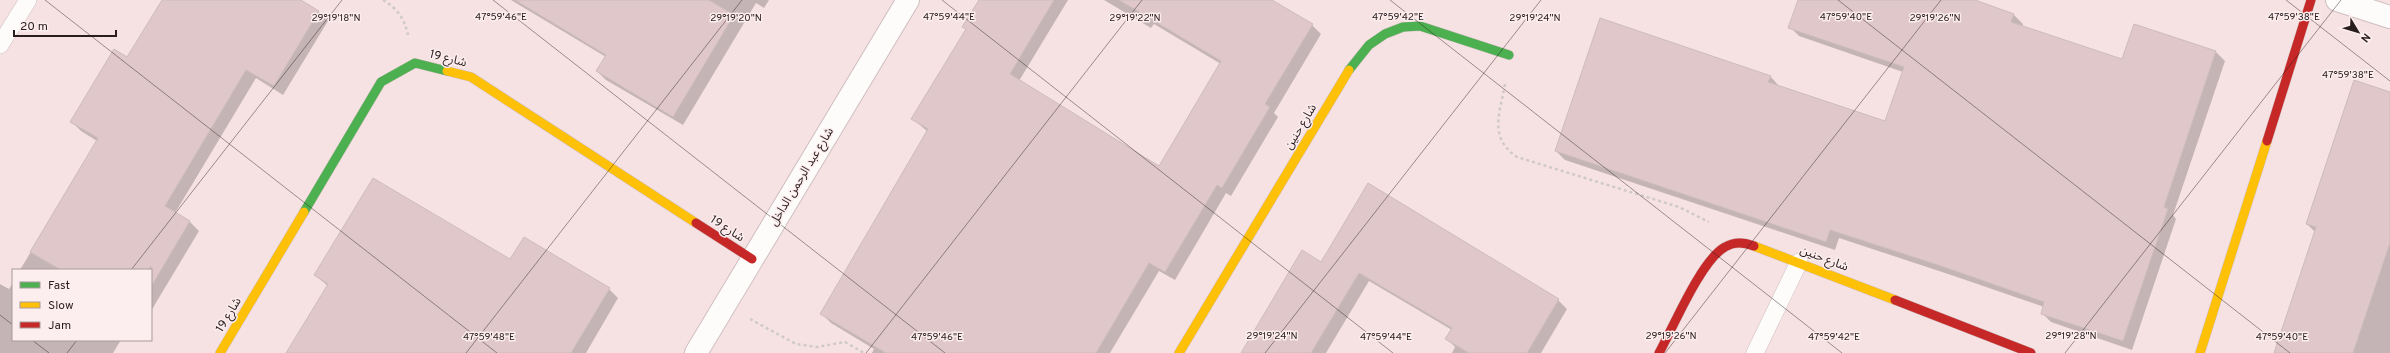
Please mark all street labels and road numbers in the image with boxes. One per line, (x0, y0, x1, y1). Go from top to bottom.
street label: شارع 19 (428, 47, 468, 71)
street label: شارع حنين (1281, 101, 1321, 153)
street label: شارع عبد الرحمن الداخل (766, 125, 838, 229)
street label: شارع 19 (707, 212, 747, 246)
street label: شارع حنين (1797, 242, 1851, 276)
street label: شارع 19 (212, 295, 246, 335)

